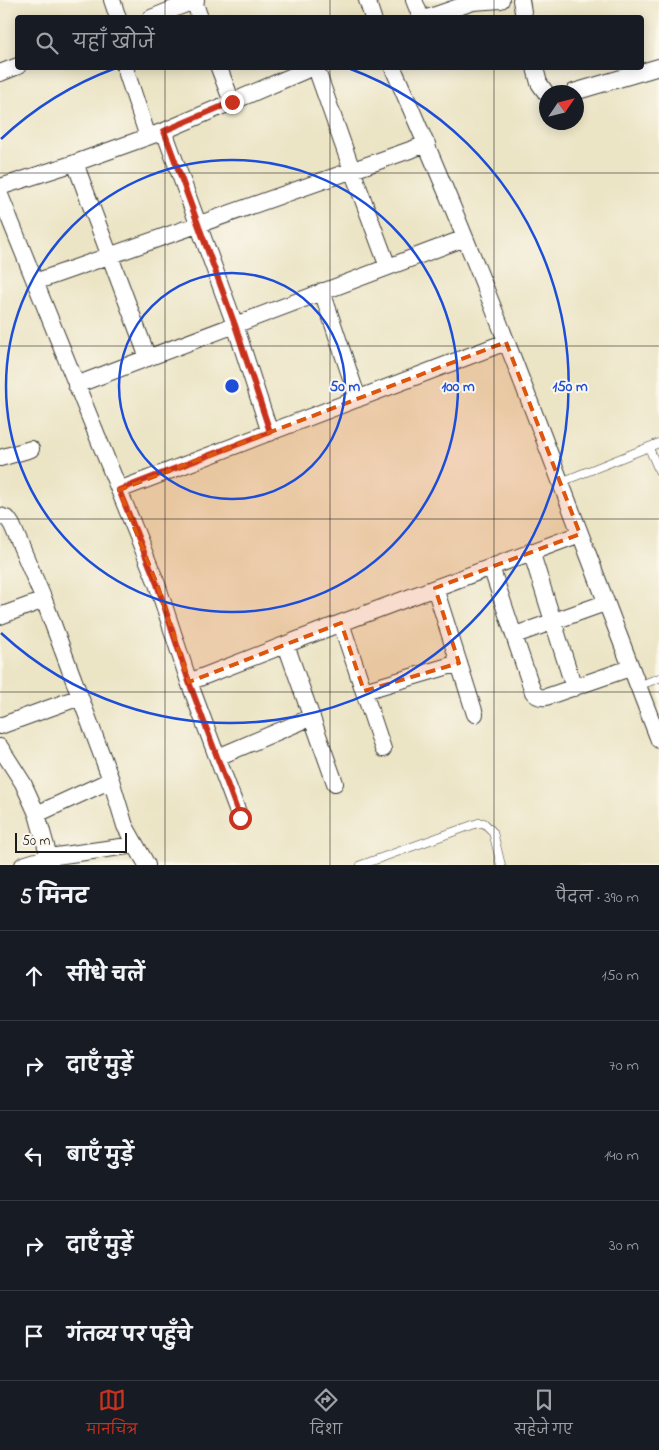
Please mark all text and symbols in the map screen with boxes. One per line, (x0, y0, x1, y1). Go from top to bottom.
search box (15, 15, 644, 70)
icon: search (33, 29, 61, 57)
text: यहाँ खोजें (73, 30, 155, 57)
north arrow (539, 85, 584, 130)
route end (221, 91, 244, 114)
text: 50 m (330, 376, 361, 398)
text: 100 m (441, 376, 475, 398)
text: 150 m (552, 376, 588, 398)
centre of rings (223, 377, 241, 395)
route start (229, 807, 252, 830)
scale bar (15, 830, 128, 853)
text: 50 m (22, 831, 50, 852)
text: 5 मिनट (20, 883, 88, 913)
text: पैदल · 390 m (556, 886, 639, 910)
icon: ahead (20, 962, 48, 990)
text: सीधे चलें (67, 963, 145, 990)
text: 150 m (601, 964, 639, 988)
icon: right (20, 1052, 48, 1080)
text: दाएँ मुड़ें (67, 1053, 133, 1080)
text: 70 m (609, 1054, 639, 1078)
icon: left (20, 1142, 48, 1170)
text: बाएँ मुड़ें (67, 1143, 134, 1170)
text: 140 m (604, 1144, 639, 1168)
icon: right (20, 1232, 48, 1260)
text: दाएँ मुड़ें (67, 1233, 133, 1260)
text: 30 m (609, 1234, 639, 1258)
icon: arrive (20, 1322, 48, 1350)
text: गंतव्य पर पहुँचे (67, 1323, 192, 1350)
tab: मानचित्र (86, 1386, 138, 1445)
tab: दिशा (310, 1386, 342, 1445)
tab: सहेजे गए (515, 1386, 573, 1445)

